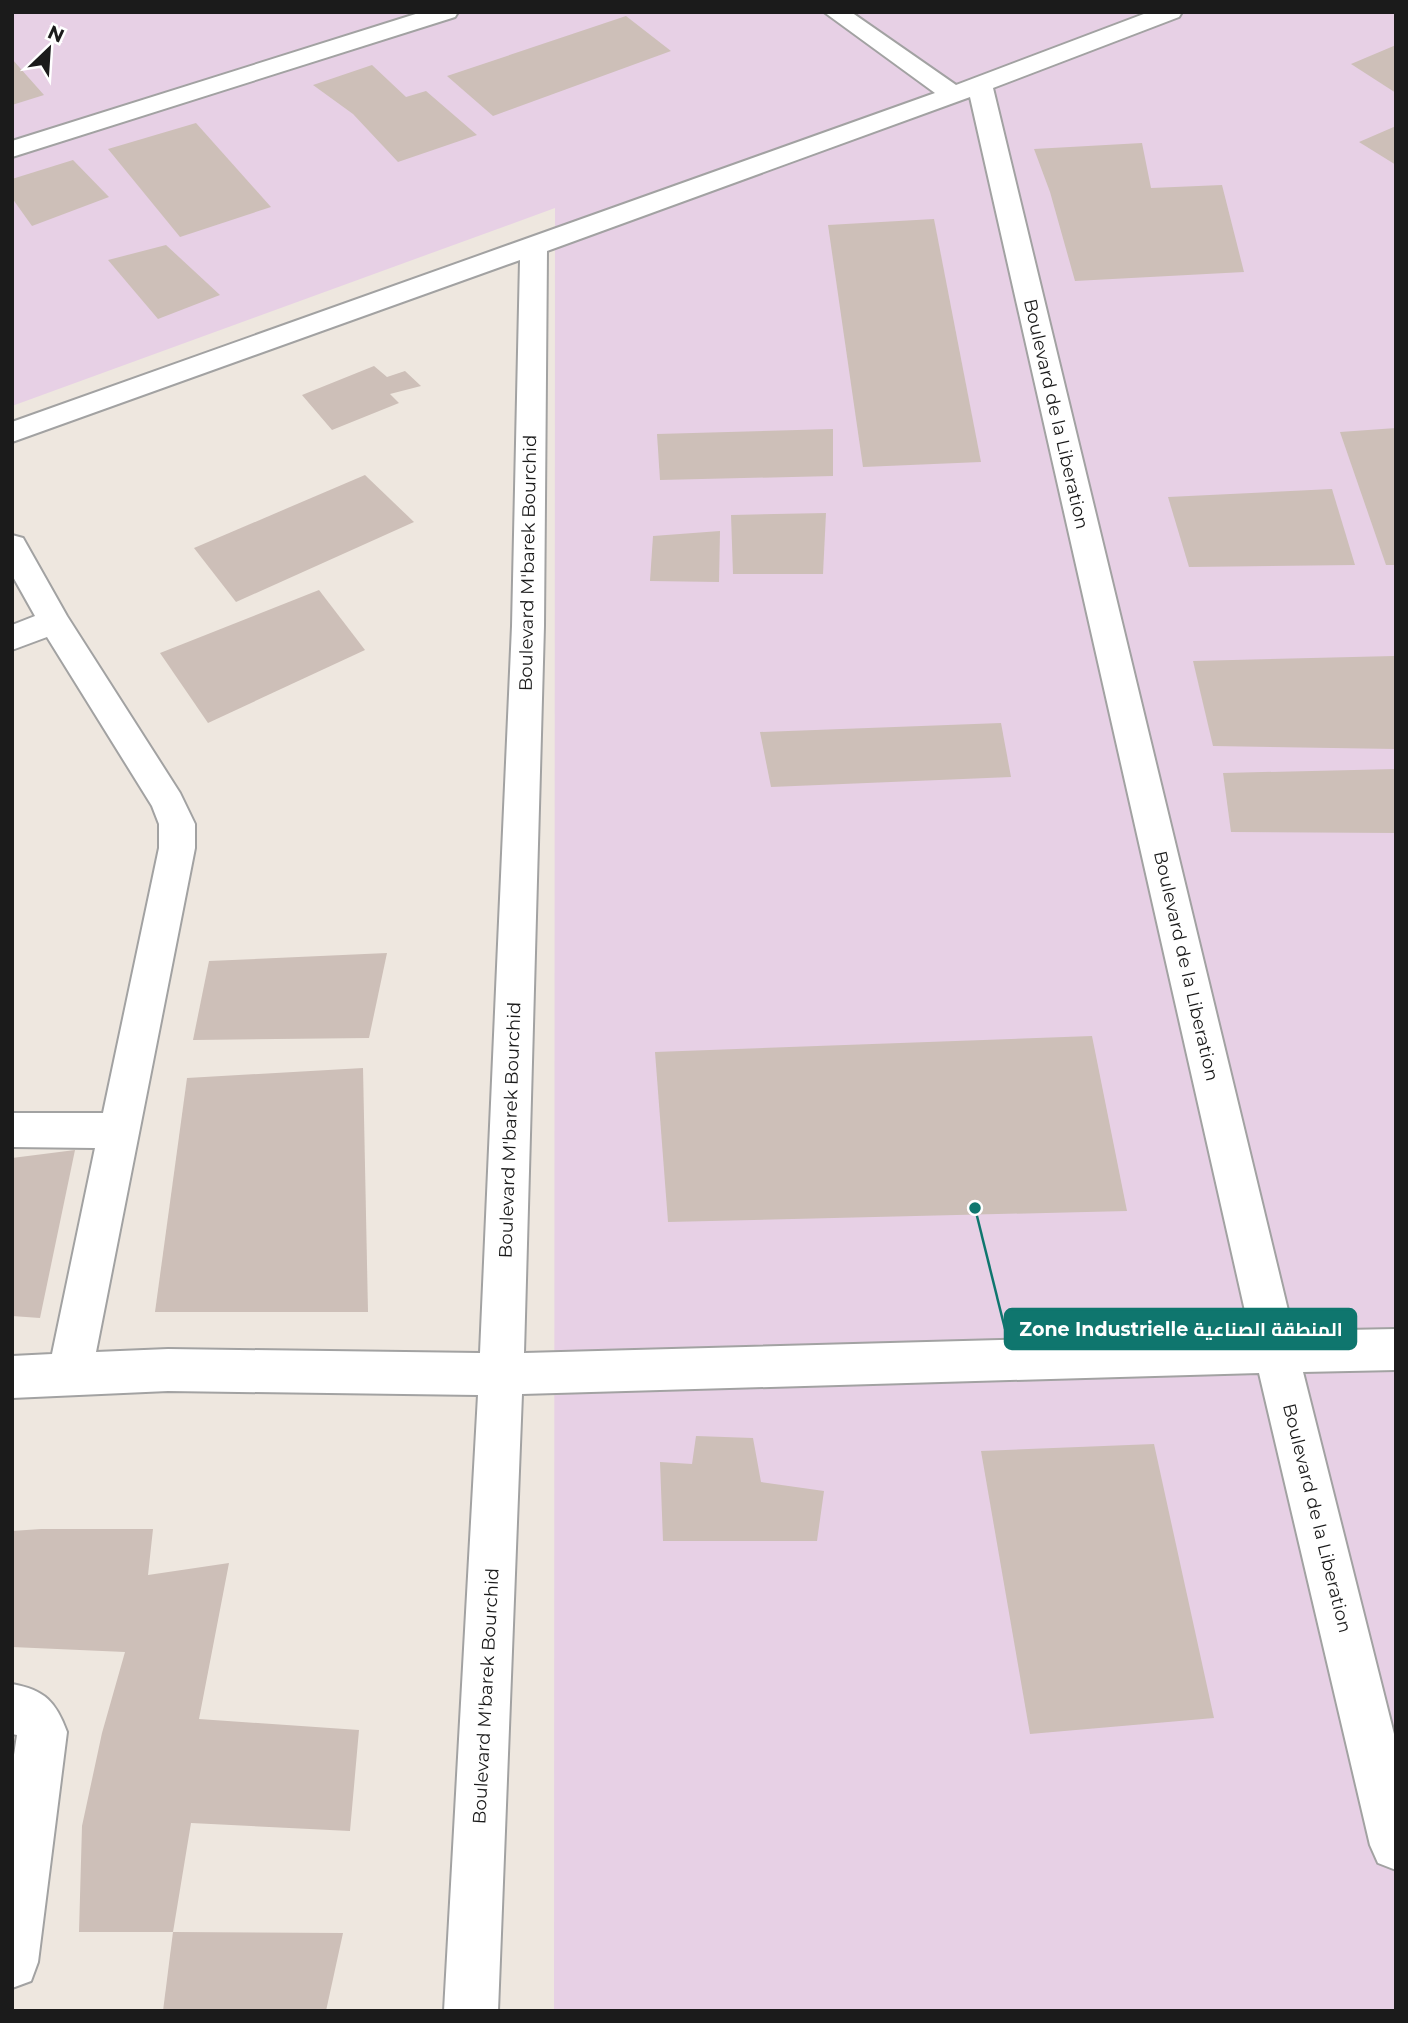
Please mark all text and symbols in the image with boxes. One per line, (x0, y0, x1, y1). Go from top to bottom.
north arrow (14, 14, 84, 84)
text: N (44, 20, 68, 48)
street label: Boulevard de la Liberation (1019, 297, 1093, 531)
street label: Boulevard M'barek Bourchid (515, 435, 541, 691)
street label: Boulevard de la Liberation (1149, 849, 1223, 1083)
street label: Boulevard M'barek Bourchid (495, 1001, 525, 1259)
callout: Zone Industrielle المنطقة الصناعية (1005, 1309, 1356, 1349)
text: Zone Industrielle المنطقة الصناعية (1019, 1318, 1343, 1341)
street label: Boulevard de la Liberation (1278, 1401, 1356, 1635)
street label: Boulevard M'barek Bourchid (468, 1567, 504, 1825)

